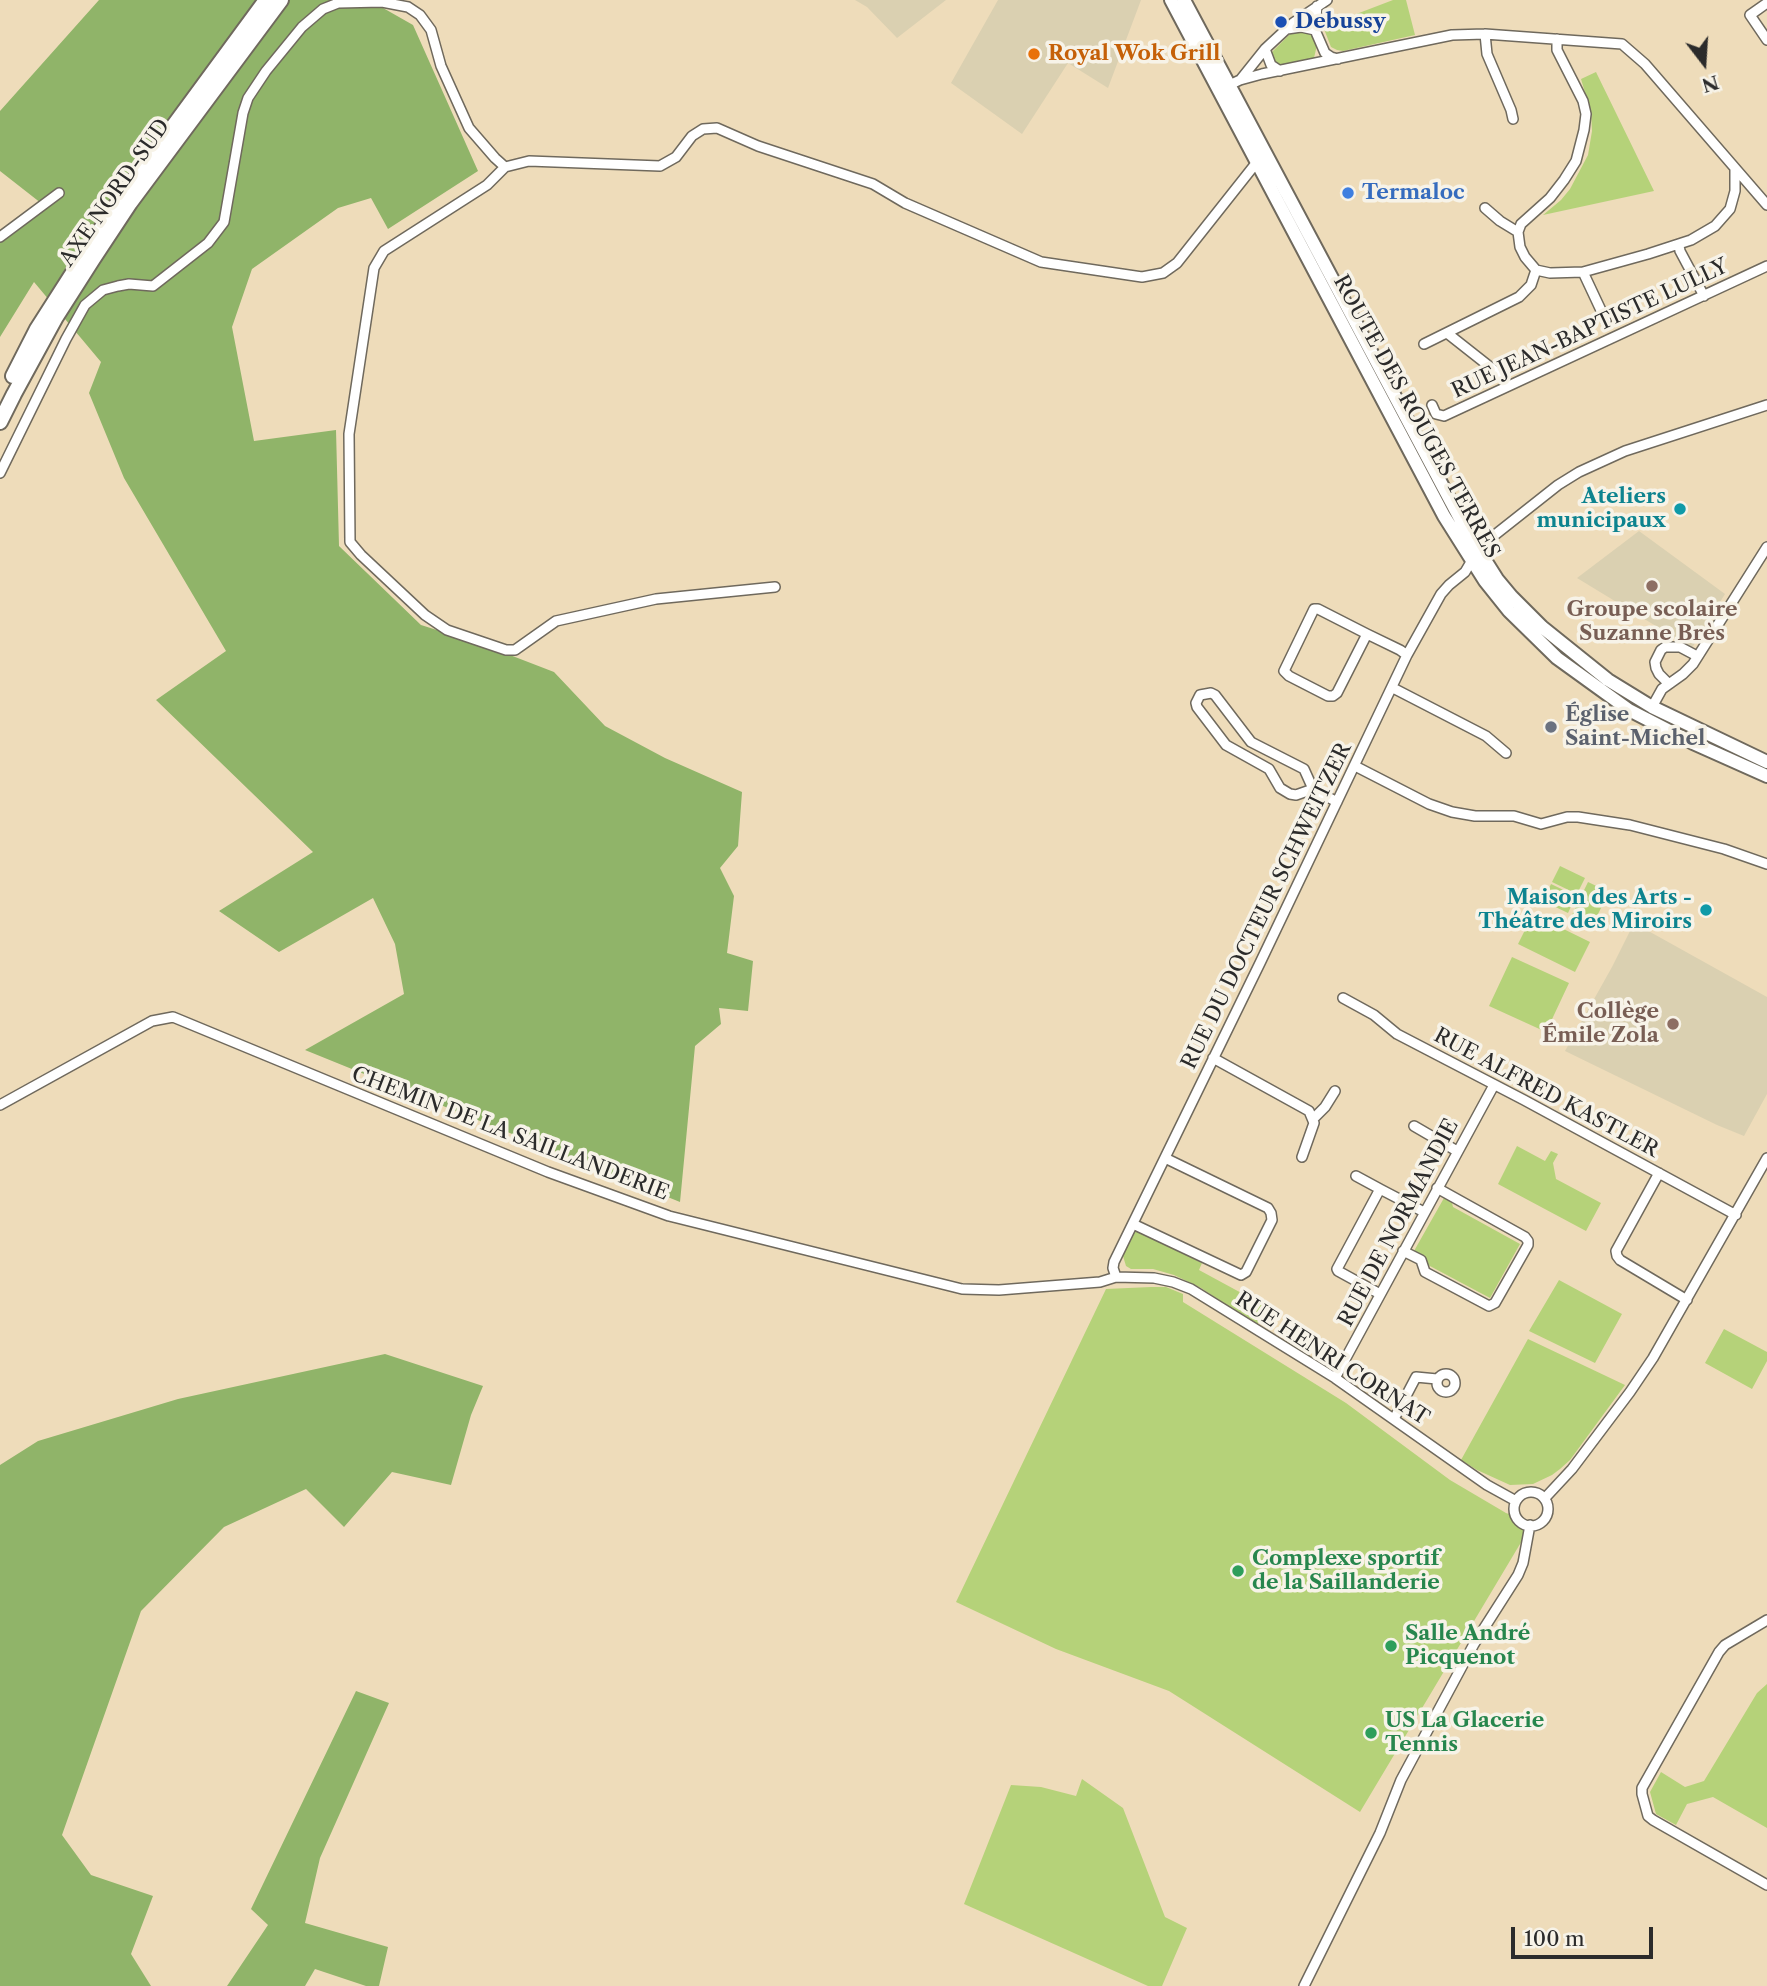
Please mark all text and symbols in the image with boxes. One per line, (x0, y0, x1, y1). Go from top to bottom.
place label: Debussy (1295, 9, 1386, 35)
marker: Debussy (1273, 14, 1289, 30)
north arrow (1669, 28, 1739, 98)
place label: Royal Wok Grill (1048, 41, 1220, 67)
marker: Royal Wok Grill (1026, 46, 1042, 62)
text: N (1699, 70, 1722, 97)
street label: AXE NORD-SUD (55, 114, 175, 272)
place label: Termaloc (1362, 180, 1465, 206)
marker: Termaloc (1340, 185, 1356, 201)
street label: RUE JEAN-BAPTISTE LULLY (1448, 254, 1732, 404)
street label: ROUTE DES ROUGES TERRES (1327, 271, 1505, 563)
place label: Ateliers municipaux (1537, 484, 1666, 534)
marker: Ateliers municipaux (1672, 501, 1688, 517)
marker: Groupe scolaire Suzanne Brès (1644, 578, 1660, 594)
place label: Groupe scolaire Suzanne Brès (1566, 597, 1738, 647)
place label: Église Saint-Michel (1565, 702, 1706, 752)
marker: Église Saint-Michel (1543, 719, 1559, 735)
street label: RUE DU DOCTEUR SCHWEITZER (1177, 739, 1357, 1073)
place label: Maison des Arts - Théâtre des Miroirs (1478, 885, 1692, 935)
marker: Maison des Arts - Théâtre des Miroirs (1698, 902, 1714, 918)
place label: Collège Émile Zola (1542, 999, 1659, 1049)
marker: Collège Émile Zola (1665, 1016, 1681, 1032)
street label: RUE ALFRED KASTLER (1429, 1023, 1663, 1163)
street label: CHEMIN DE LA SAILLANDERIE (348, 1062, 672, 1206)
street label: RUE DE NORMANDIE (1334, 1115, 1464, 1331)
street label: RUE HENRI CORNAT (1230, 1287, 1434, 1431)
place label: Complexe sportif de la Saillanderie (1252, 1546, 1440, 1596)
marker: Complexe sportif de la Saillanderie (1230, 1563, 1246, 1579)
place label: Salle André Picquenot (1405, 1621, 1530, 1671)
marker: Salle André Picquenot (1383, 1638, 1399, 1654)
place label: US La Glacerie Tennis (1385, 1708, 1544, 1758)
marker: US La Glacerie Tennis (1363, 1725, 1379, 1741)
scale bar (1515, 1912, 1657, 1956)
text: 100 m (1524, 1926, 1585, 1951)

